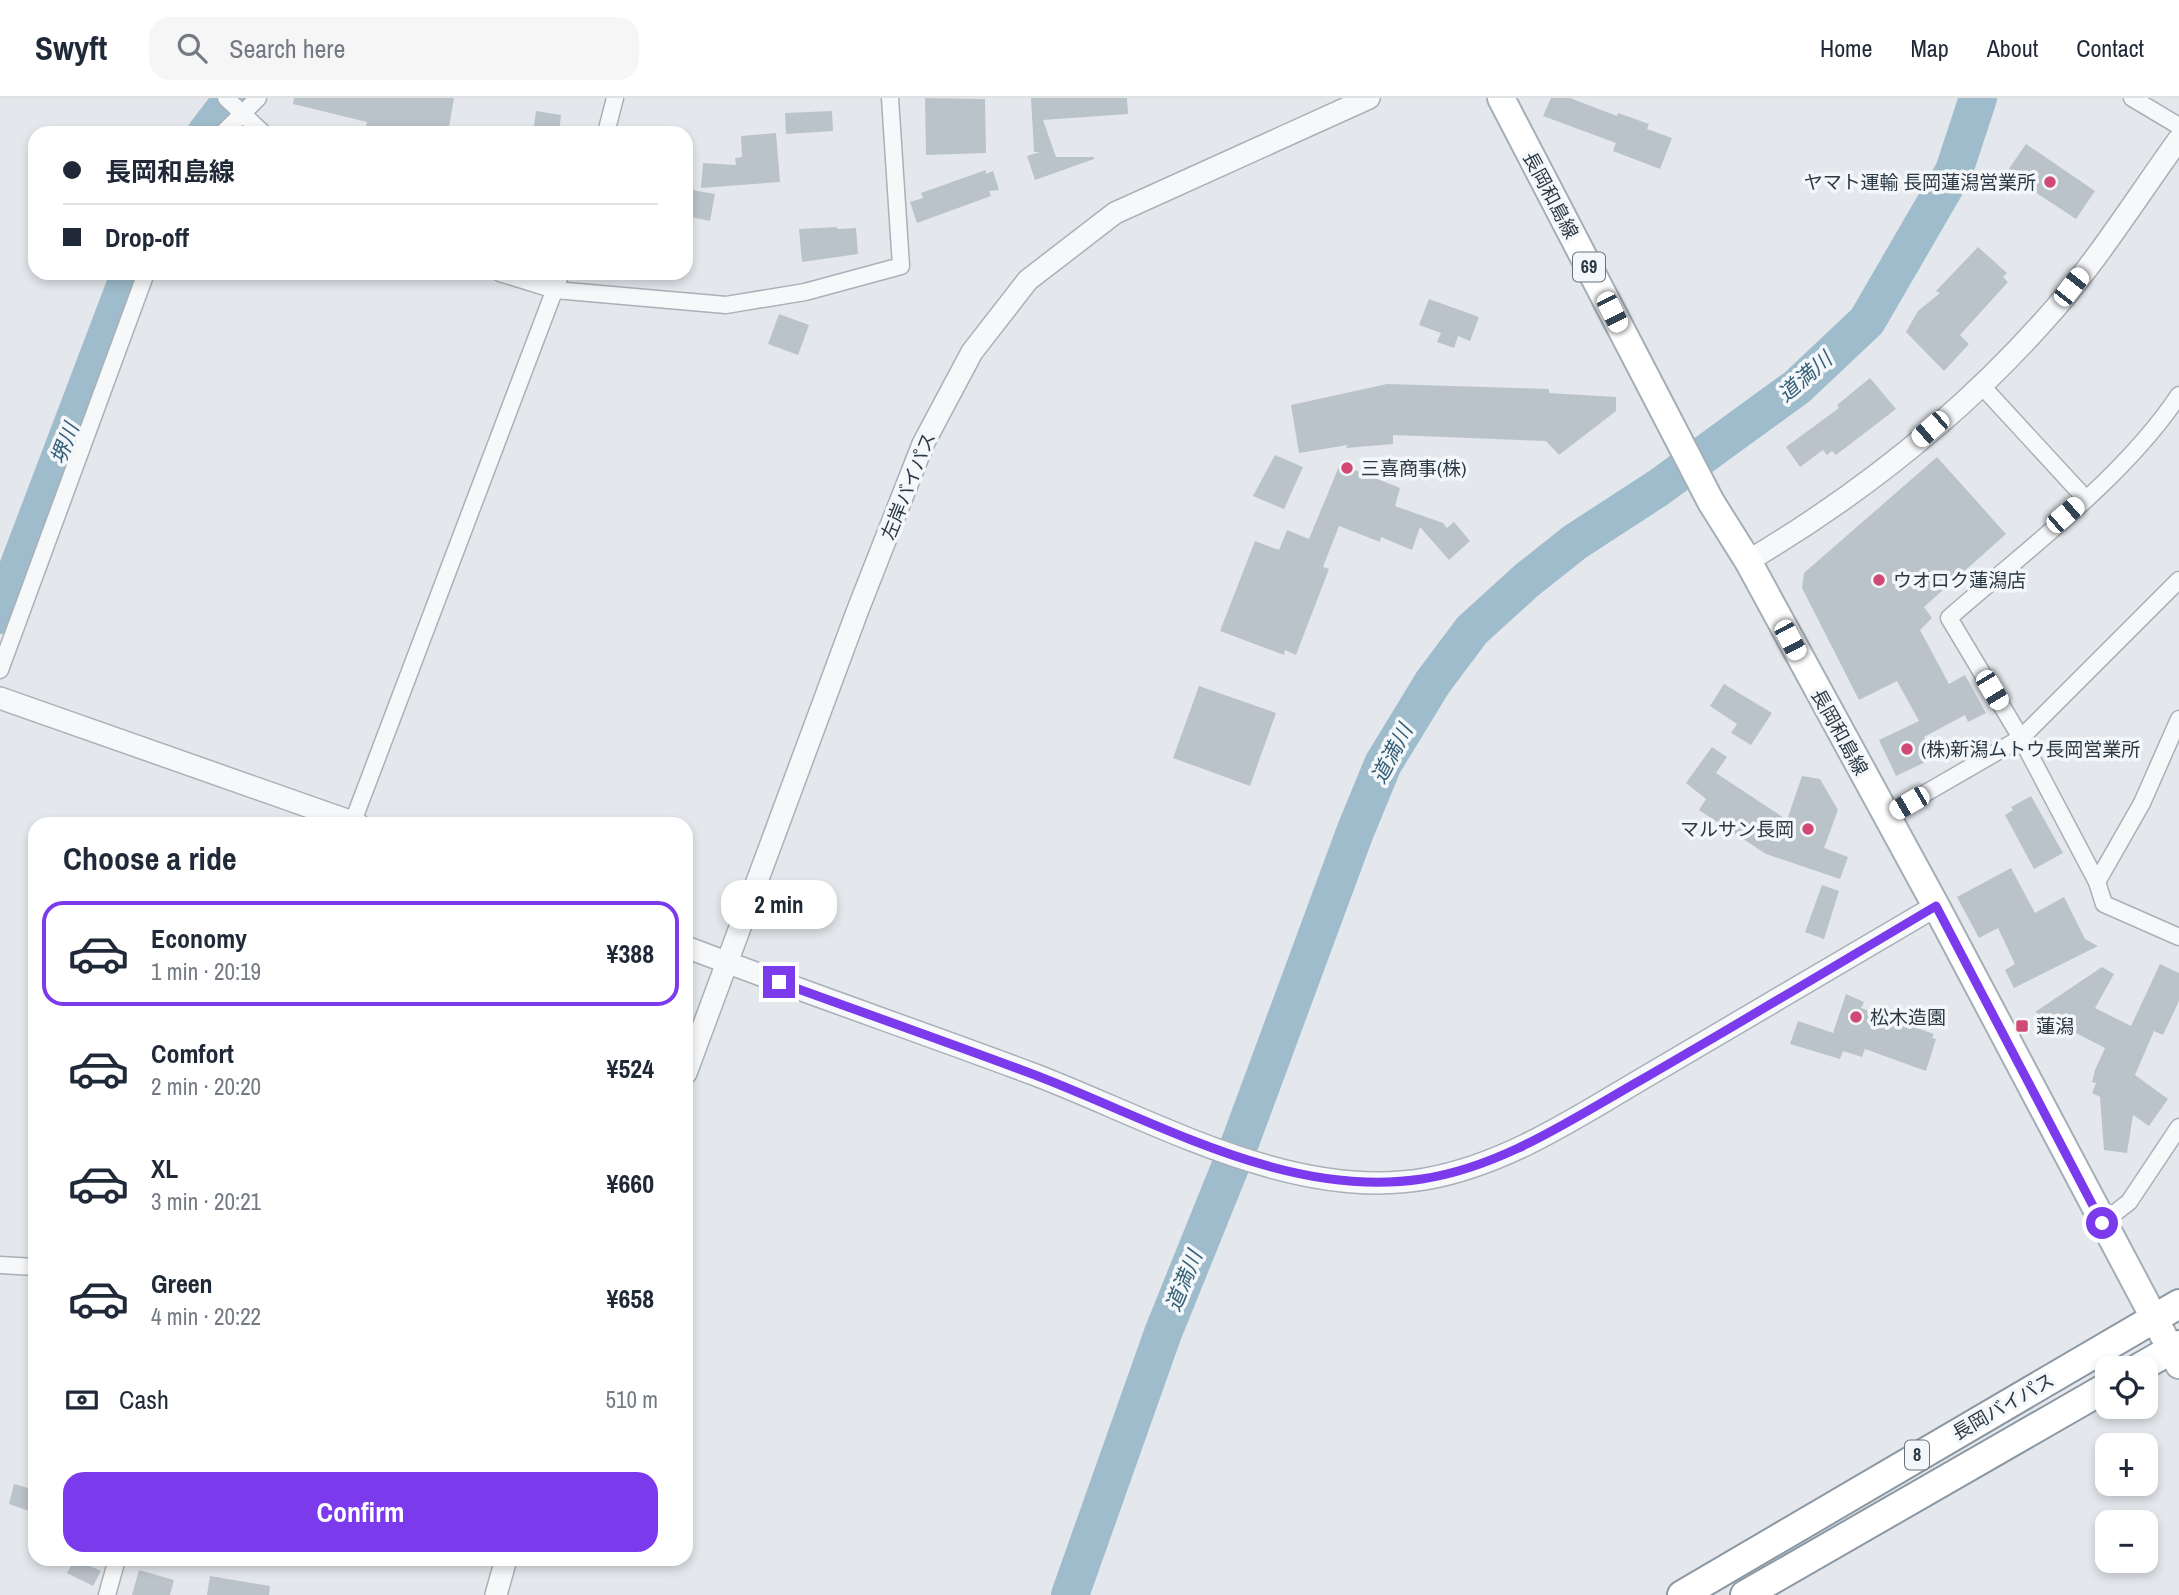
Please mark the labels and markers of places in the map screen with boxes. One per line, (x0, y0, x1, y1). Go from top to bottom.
place label: ヤマト運輸 長岡蓮潟営業所 (1804, 169, 2036, 195)
marker: ヤマト運輸 長岡蓮潟営業所 (2042, 174, 2058, 190)
place label: 三喜商事(株) (1361, 455, 1466, 481)
marker: 三喜商事(株) (1339, 460, 1355, 476)
place label: ウオロク蓮潟店 (1893, 567, 2026, 593)
marker: ウオロク蓮潟店 (1871, 572, 1887, 588)
place label: (株)新潟ムトウ長岡営業所 (1921, 736, 2140, 762)
marker: (株)新潟ムトウ長岡営業所 (1899, 741, 1915, 757)
place label: マルサン長岡 (1680, 816, 1794, 842)
marker: マルサン長岡 (1800, 821, 1816, 837)
place label: 松木造園 (1870, 1004, 1946, 1030)
marker: 松木造園 (1848, 1009, 1864, 1025)
place label: 蓮潟 (2036, 1013, 2074, 1039)
marker: 蓮潟 (2014, 1018, 2030, 1034)

